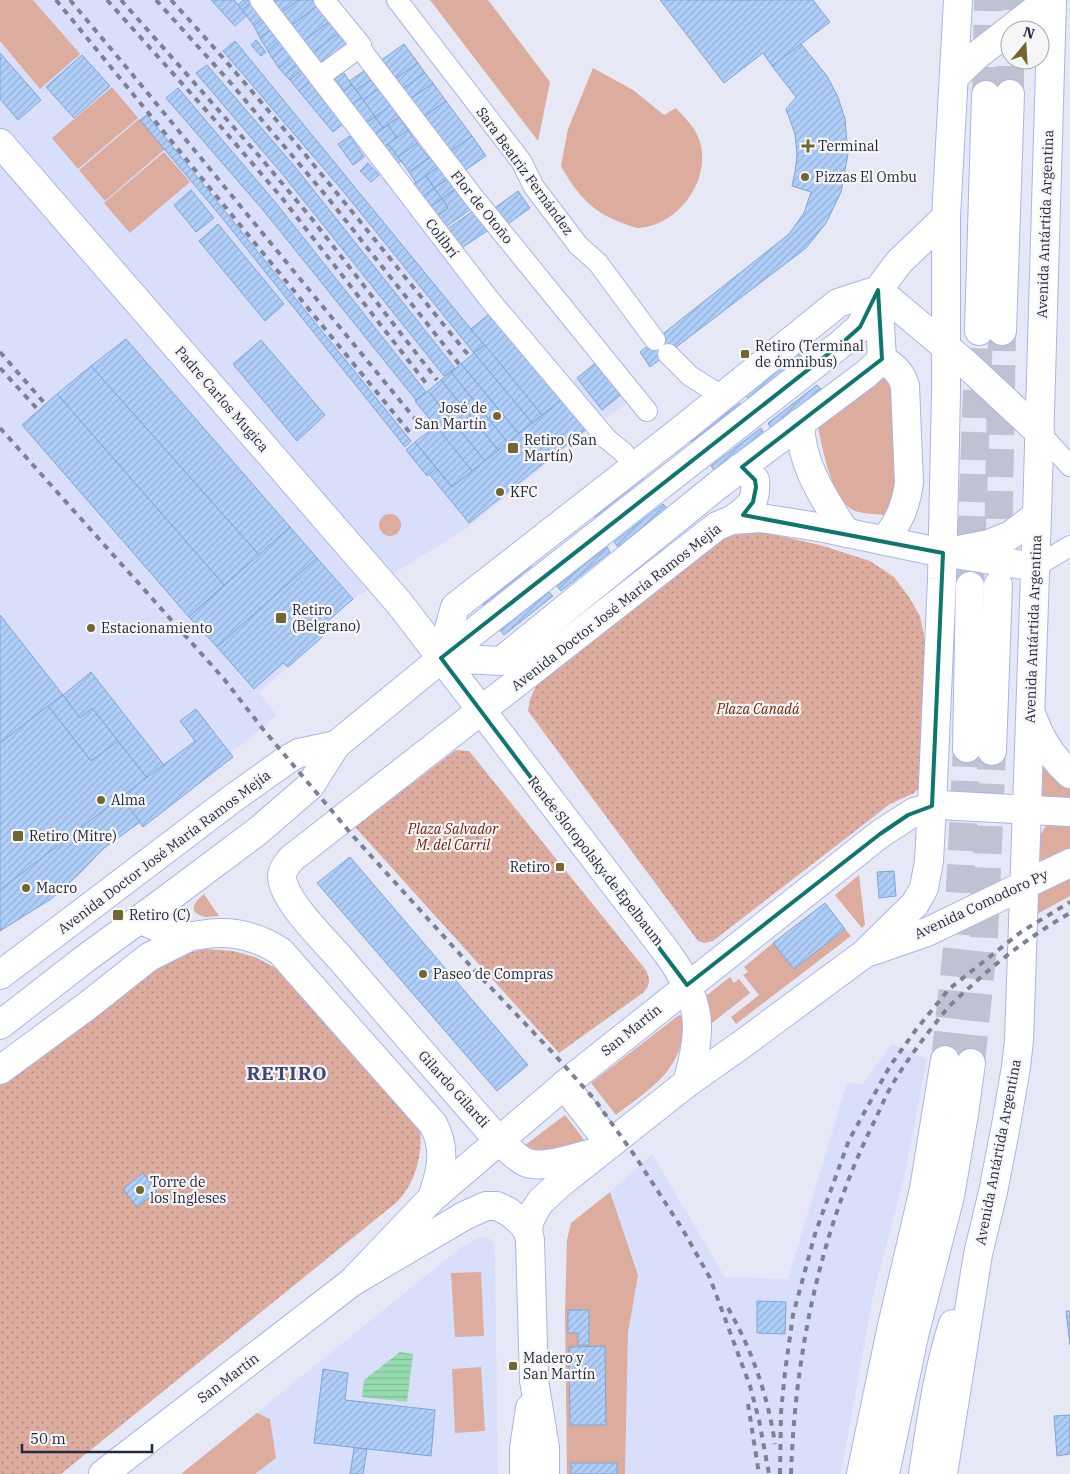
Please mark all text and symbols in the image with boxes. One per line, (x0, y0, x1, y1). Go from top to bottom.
north arrow (1000, 20, 1050, 70)
text: N (1021, 22, 1037, 43)
street label: Sara Beatriz Fernández (472, 103, 578, 239)
street label: Avenida Antártida Argentina (1033, 129, 1057, 319)
place label: Terminal (818, 137, 879, 155)
marker: Terminal (802, 140, 814, 152)
street label: Flor de Otoño (447, 167, 517, 247)
place label: Pizzas El Ombu (815, 168, 917, 186)
marker: Pizzas El Ombu (799, 171, 811, 183)
street label: Colibrí (421, 215, 463, 261)
place label: Retiro (Terminal de ómnibus) (755, 337, 864, 371)
street label: Padre Carlos Mugica (171, 342, 273, 456)
marker: Retiro (Terminal de ómnibus) (739, 348, 751, 360)
place label: José de San Martín (414, 399, 487, 433)
marker: José de San Martín (491, 410, 503, 422)
place label: Retiro (San Martín) (524, 431, 597, 465)
marker: Retiro (San Martín) (506, 441, 520, 455)
place label: KFC (510, 483, 538, 501)
marker: KFC (494, 486, 506, 498)
street label: Avenida Doctor José María Ramos Mejía (507, 519, 725, 695)
street label: Avenida Antártida Argentina (1021, 534, 1045, 724)
place label: Retiro (Belgrano) (292, 601, 361, 635)
marker: Retiro (Belgrano) (274, 611, 288, 625)
place label: Estacionamiento (101, 619, 213, 637)
marker: Estacionamiento (85, 622, 97, 634)
park label: Plaza Canadá (715, 700, 800, 718)
street label: Avenida Doctor José María Ramos Mejía (54, 766, 274, 938)
street label: Renée Slotopolsky de Epelbaum (524, 773, 668, 949)
place label: Alma (111, 791, 146, 809)
marker: Alma (95, 794, 107, 806)
park label: Plaza Salvador M. del Carril (407, 820, 499, 854)
place label: Retiro (Mitre) (29, 827, 117, 845)
marker: Retiro (Mitre) (11, 829, 25, 843)
place label: Retiro (510, 858, 550, 876)
marker: Retiro (554, 861, 566, 873)
street label: Avenida Comodoro Py (911, 865, 1051, 943)
place label: Macro (36, 879, 77, 897)
marker: Macro (20, 882, 32, 894)
place label: Retiro (C) (129, 906, 191, 924)
marker: Retiro (C) (111, 908, 125, 922)
place label: Paseo de Compras (433, 965, 554, 983)
marker: Paseo de Compras (417, 968, 429, 980)
street label: San Martín (597, 1000, 665, 1060)
street label: Gilardo Gilardi (415, 1047, 493, 1131)
street label: Avenida Antártida Argentina (971, 1057, 1025, 1246)
district label: RETIRO (246, 1061, 328, 1085)
place label: Torre de los Ingleses (150, 1173, 227, 1207)
marker: Torre de los Ingleses (134, 1184, 146, 1196)
street label: San Martín (194, 1349, 262, 1407)
place label: Madero y San Martín (523, 1349, 596, 1383)
marker: Madero y San Martín (507, 1360, 519, 1372)
scale bar (22, 1422, 152, 1454)
text: 50 m (30, 1429, 66, 1448)

